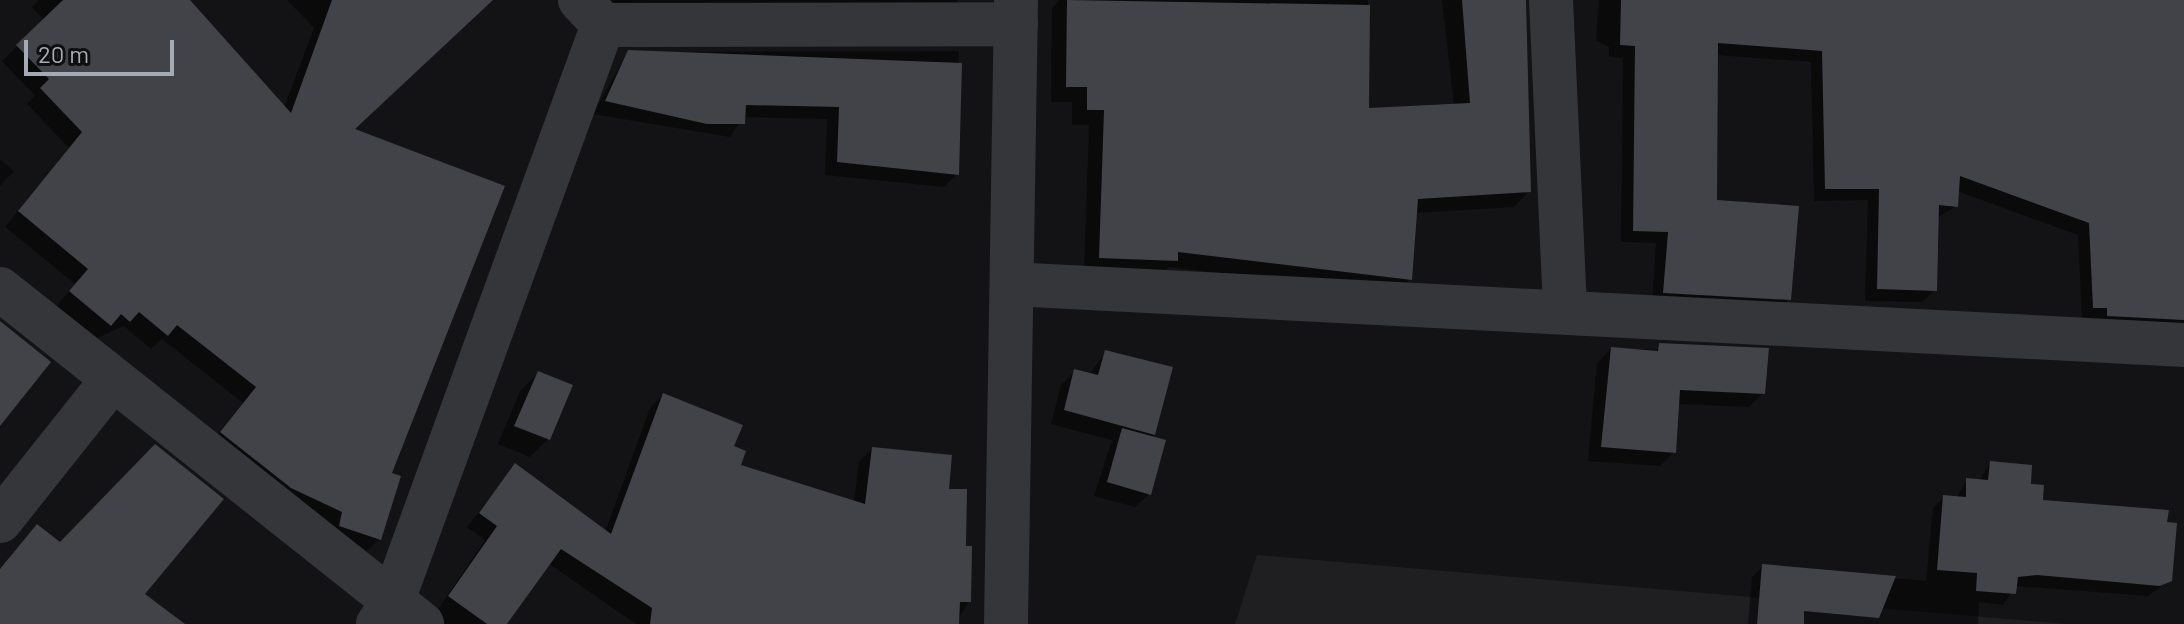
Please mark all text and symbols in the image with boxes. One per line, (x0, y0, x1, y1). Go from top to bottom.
scale bar (28, 24, 178, 74)
text: 20 m (38, 39, 89, 68)

